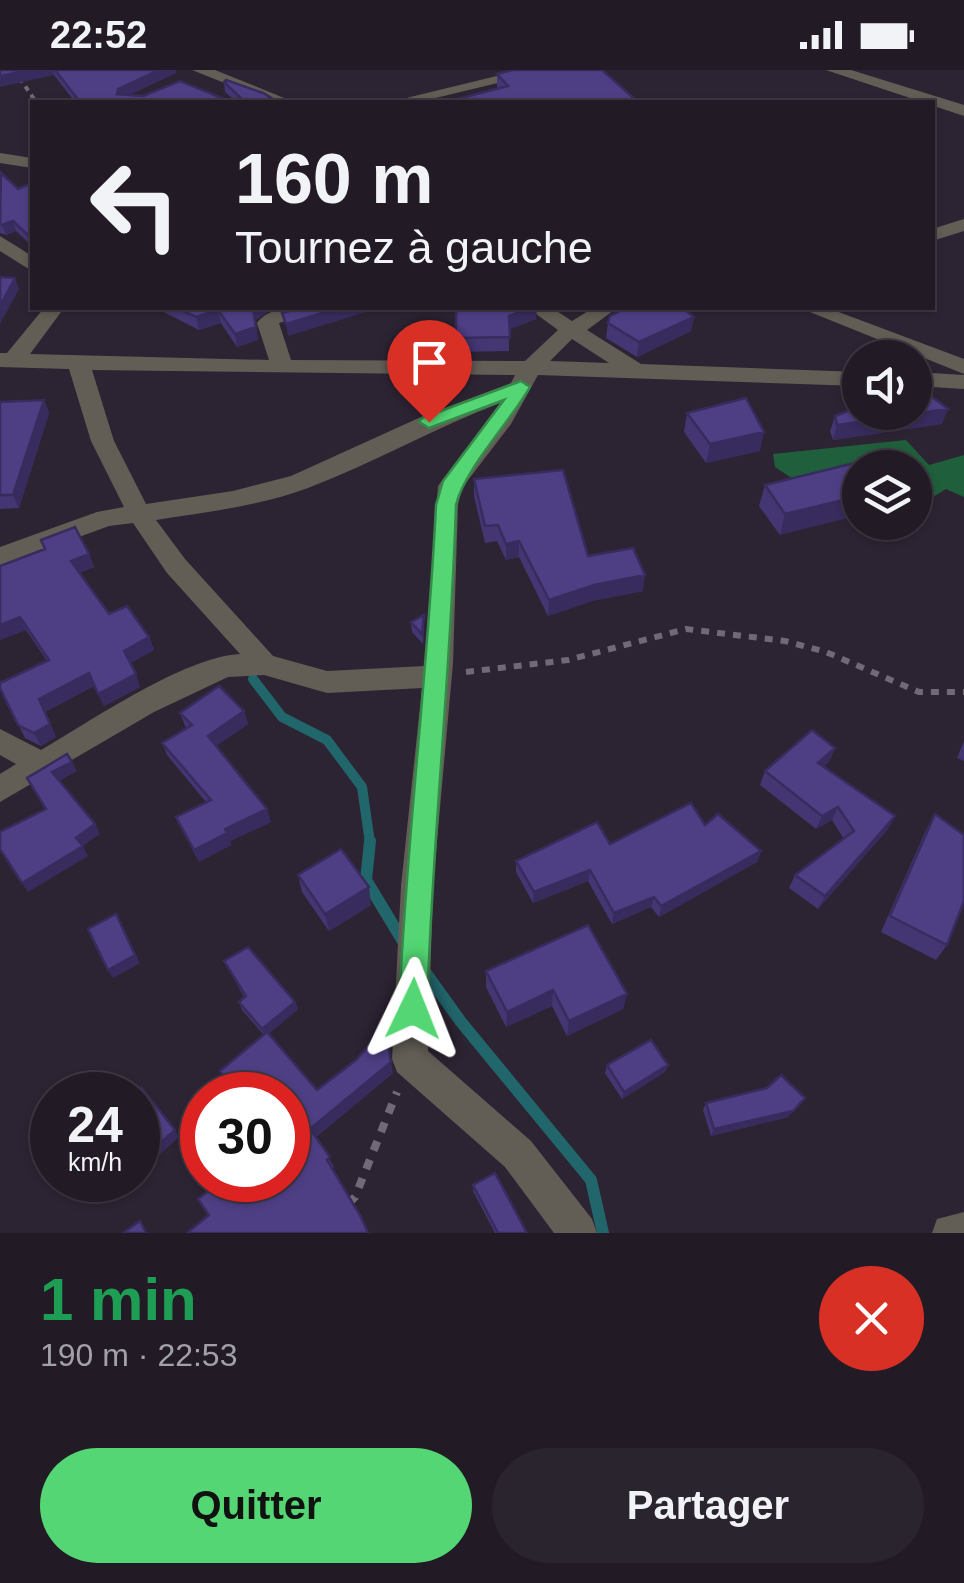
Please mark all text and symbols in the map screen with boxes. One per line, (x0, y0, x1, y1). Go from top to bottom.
text: 22:52 (50, 14, 147, 56)
icon: left (70, 140, 200, 270)
text: 160 m (235, 140, 433, 218)
text: Tournez à gauche (235, 222, 593, 273)
pin (387, 320, 472, 423)
icon: arrive (402, 335, 457, 390)
map controls (842, 340, 932, 540)
button: sound (842, 340, 932, 430)
button: layers (842, 450, 932, 540)
position arrow (361, 957, 465, 1061)
speed limit sign: 30 (180, 1072, 310, 1202)
text: 24 (67, 1097, 123, 1153)
text: km/h (68, 1148, 122, 1176)
text: 1 min (40, 1266, 197, 1333)
button: close (819, 1266, 924, 1371)
text: 190 m · 22:53 (40, 1337, 237, 1373)
button: Quitter (40, 1448, 472, 1563)
button: Partager (492, 1448, 924, 1563)

